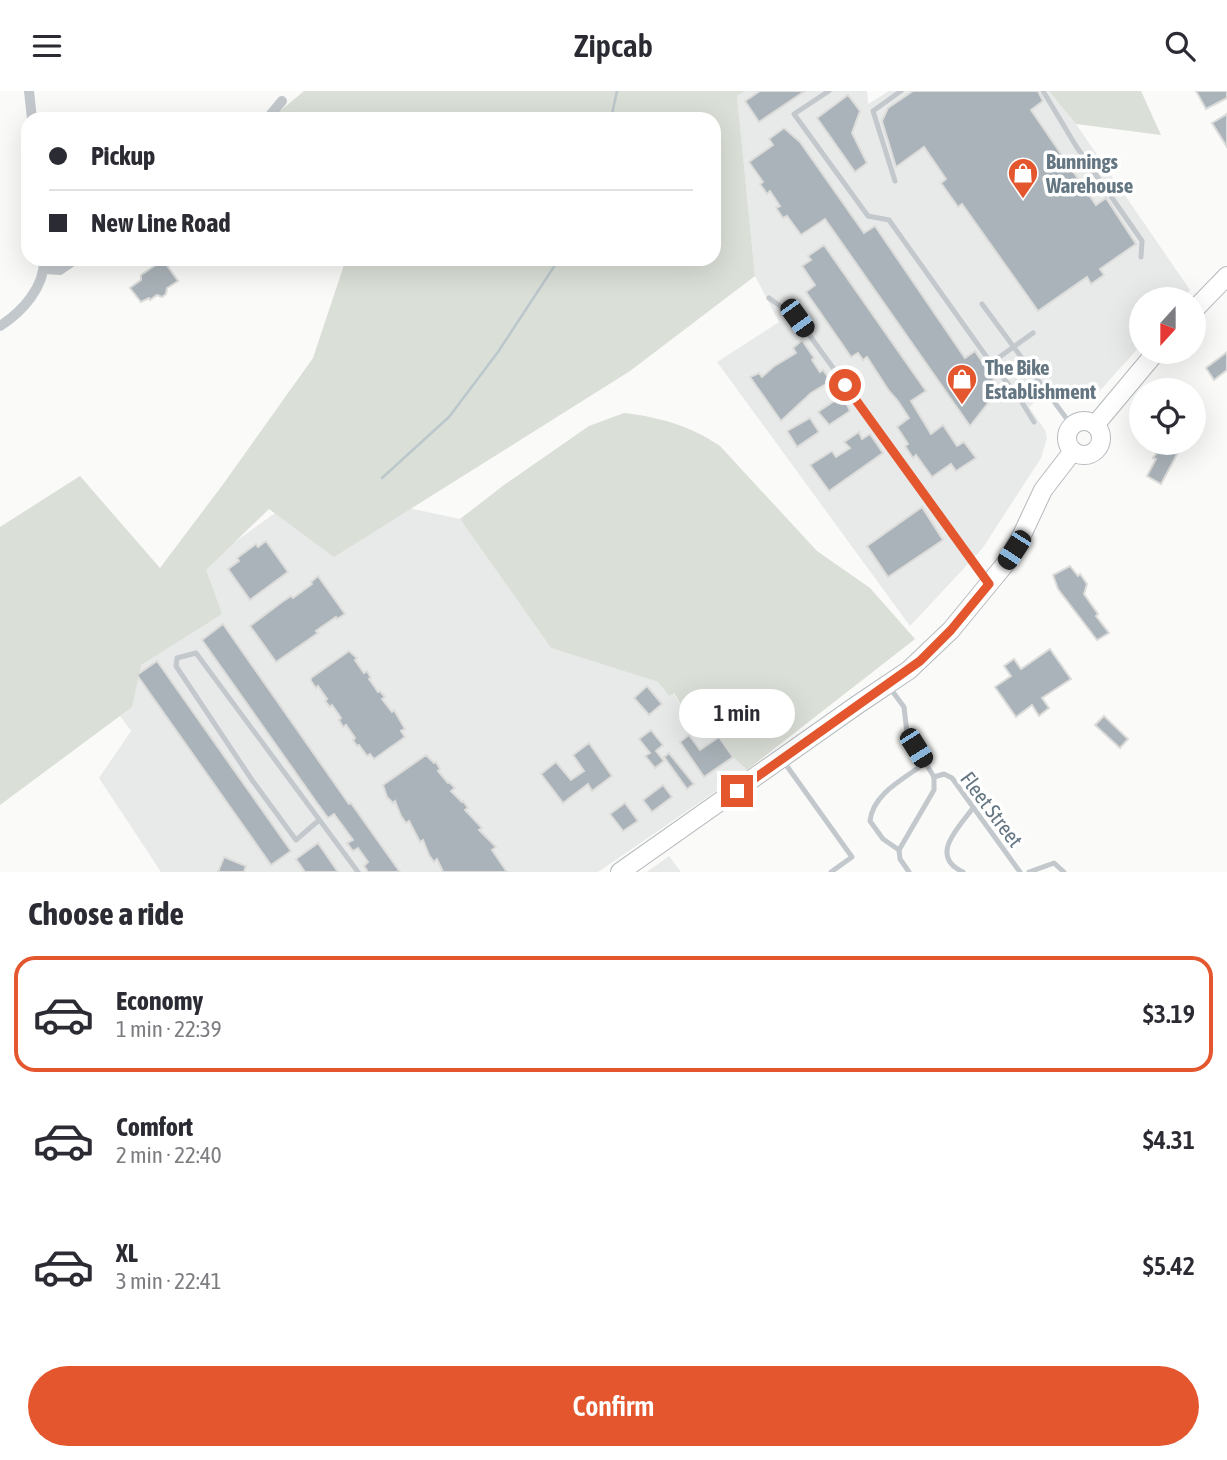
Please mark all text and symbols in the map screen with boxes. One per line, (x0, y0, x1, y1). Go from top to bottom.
icon: menu (28, 27, 66, 65)
text: Zipcab (574, 27, 653, 64)
icon: search (1161, 27, 1199, 65)
text: Pickup (91, 141, 155, 171)
place label: Bunnings Warehouse (1045, 149, 1133, 197)
shop icon: Bunnings Warehouse (1006, 156, 1040, 200)
text: New Line Road (91, 208, 231, 238)
north arrow (1129, 287, 1206, 364)
map controls (1129, 287, 1206, 455)
car (777, 295, 818, 341)
place label: The Bike Establishment (985, 355, 1096, 403)
shop icon: The Bike Establishment (945, 362, 979, 406)
route start (829, 369, 861, 401)
button: locate (1129, 378, 1206, 455)
car (994, 527, 1035, 573)
callout: 1 min (679, 689, 795, 739)
text: 1 min (714, 700, 760, 726)
car (896, 725, 937, 771)
street label: Fleet Street (956, 767, 1028, 851)
route end (721, 775, 753, 807)
text: Choose a ride (28, 895, 184, 932)
icon: car (32, 983, 95, 1046)
text: Economy (116, 986, 203, 1016)
text: $3.19 (1143, 999, 1195, 1029)
text: 1 min · 22:39 (116, 1016, 222, 1042)
icon: car (32, 1109, 95, 1172)
text: Comfort (116, 1112, 193, 1142)
text: $4.31 (1143, 1125, 1195, 1155)
text: 2 min · 22:40 (116, 1142, 222, 1168)
icon: car (32, 1235, 95, 1298)
text: XL (116, 1238, 138, 1268)
text: $5.42 (1143, 1251, 1195, 1281)
text: 3 min · 22:41 (116, 1268, 222, 1294)
button: Confirm (28, 1366, 1199, 1446)

